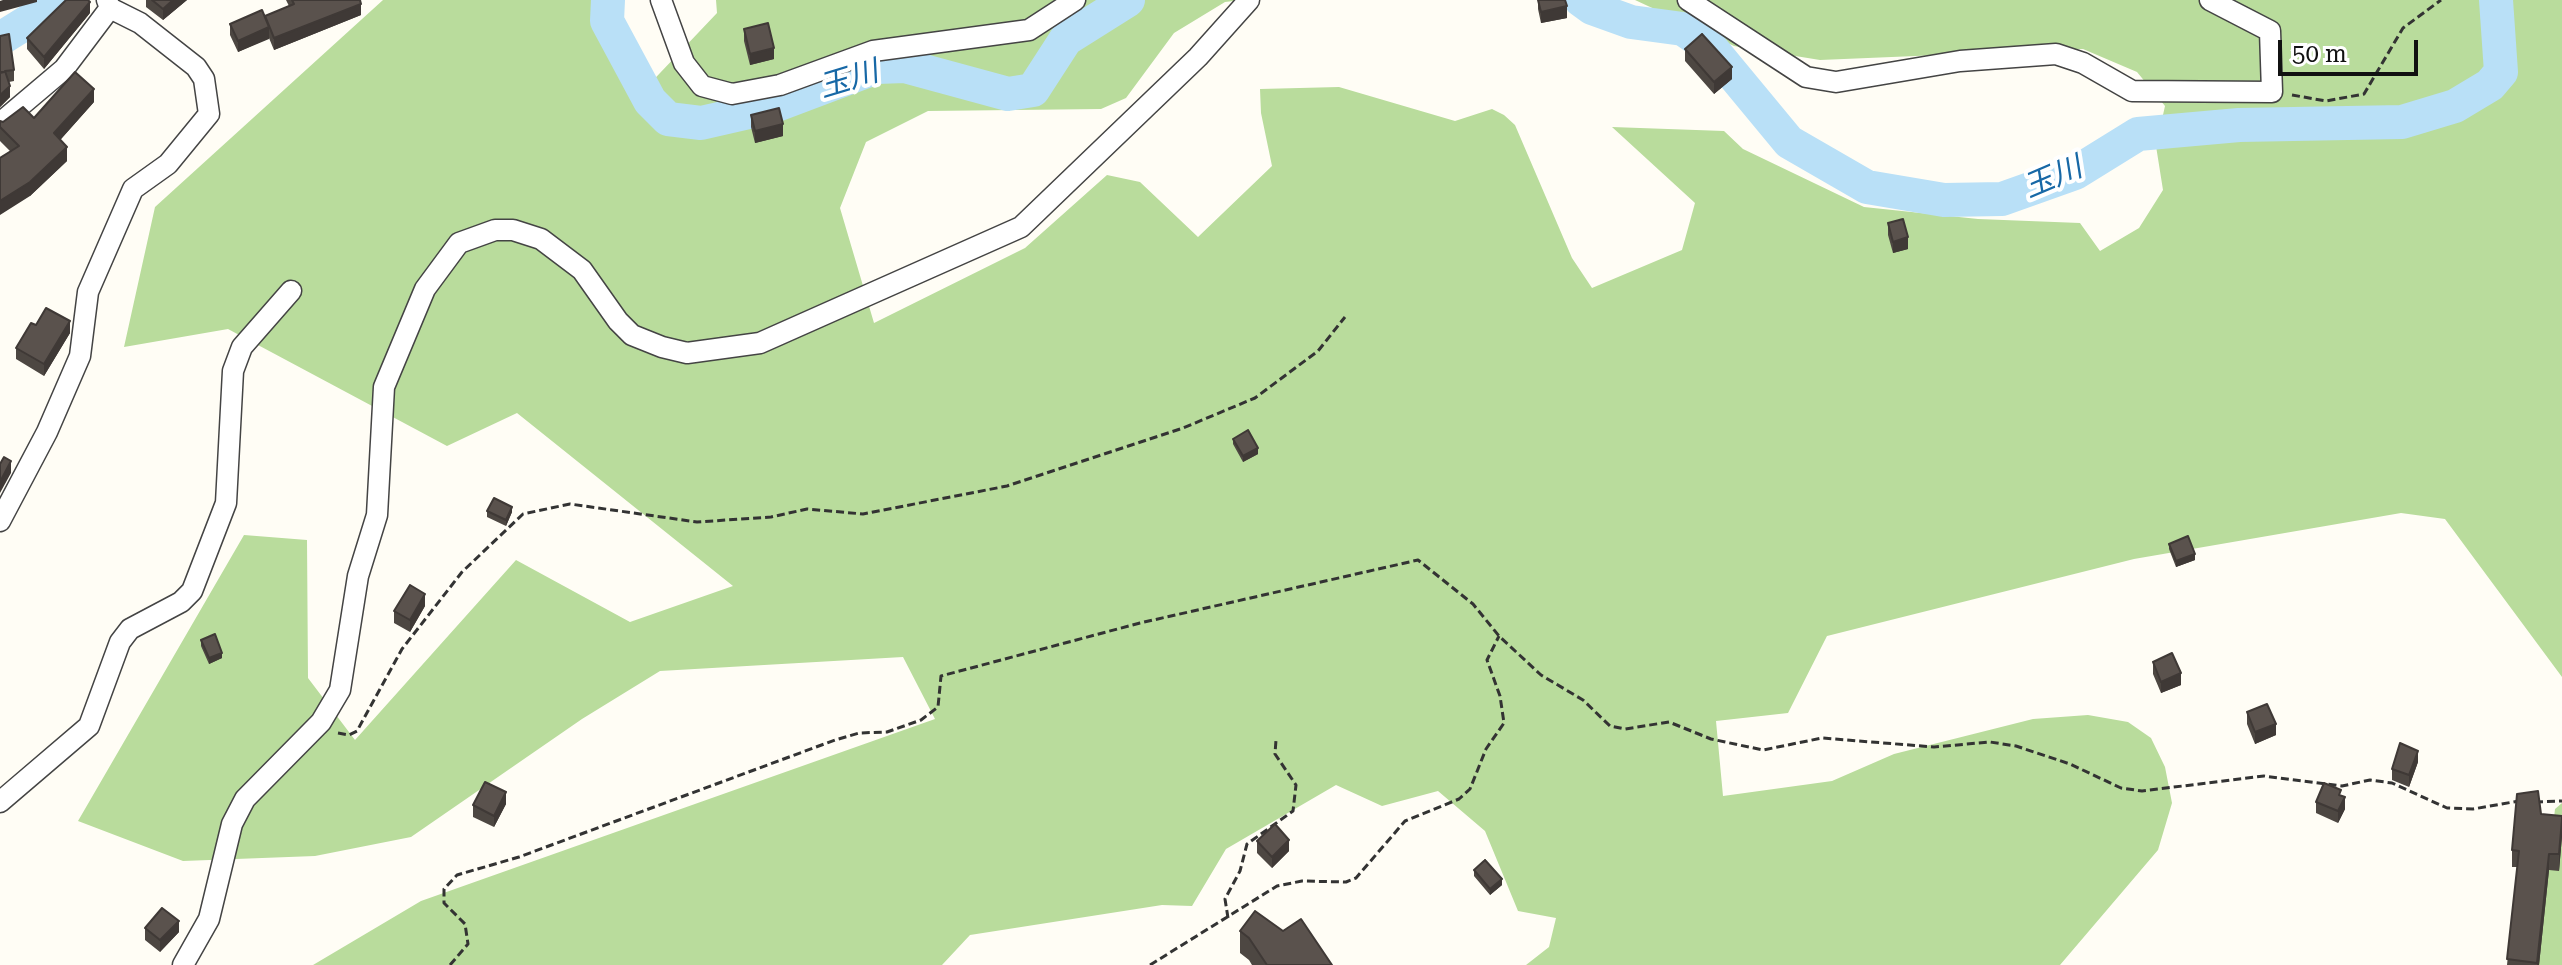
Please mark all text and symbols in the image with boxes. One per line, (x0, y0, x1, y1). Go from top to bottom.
scale bar (2282, 24, 2422, 74)
text: 50 m (2292, 40, 2347, 68)
water label: 玉川 (815, 54, 883, 106)
water label: 玉川 (2018, 150, 2088, 206)

